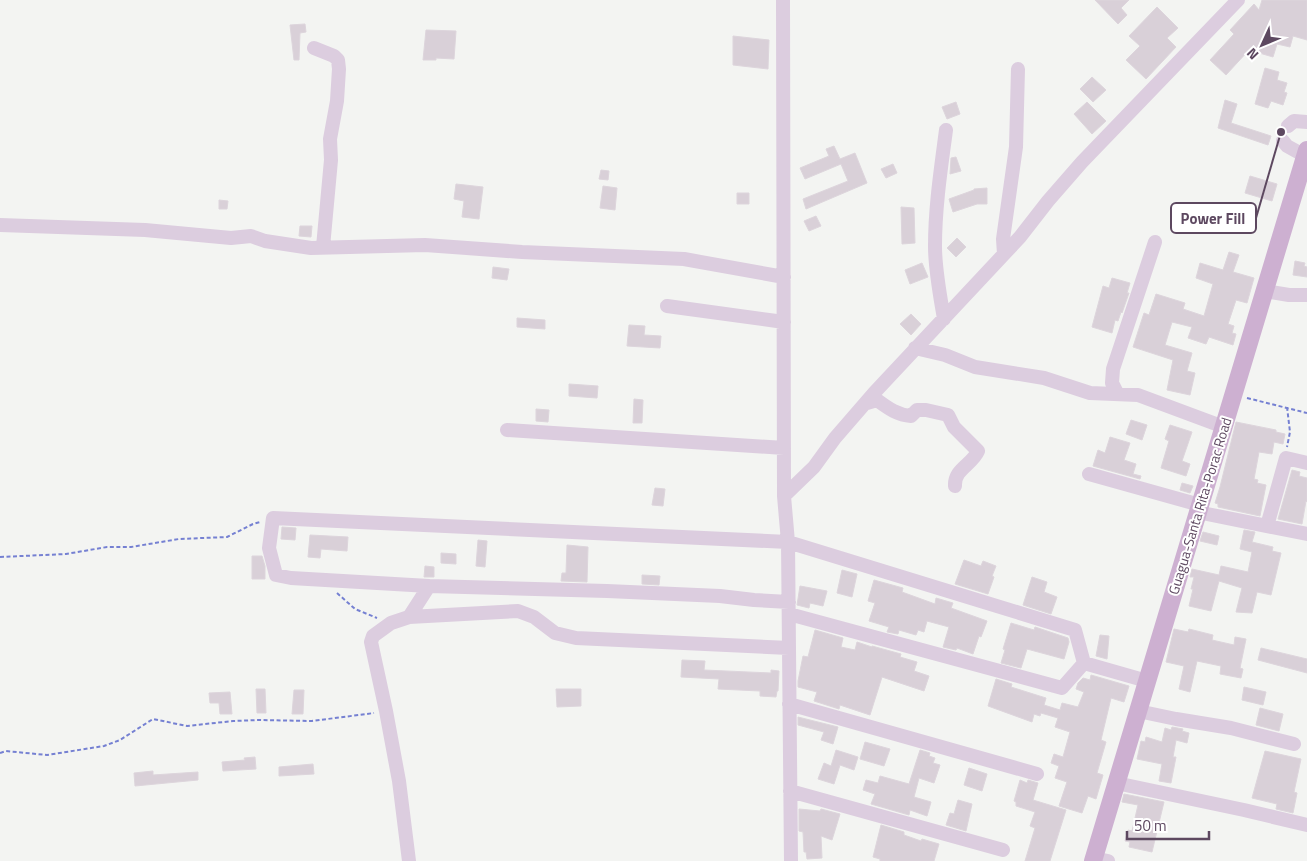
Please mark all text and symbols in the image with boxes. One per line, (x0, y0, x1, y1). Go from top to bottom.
north arrow (1237, 20, 1287, 70)
text: N (1241, 44, 1263, 65)
callout: Power Fill (1171, 203, 1256, 233)
text: Power Fill (1181, 207, 1245, 230)
street label: Guagua-Santa Rita-Porac Road (1163, 415, 1237, 597)
scale bar (1127, 808, 1210, 840)
text: 50 m (1134, 814, 1167, 837)

